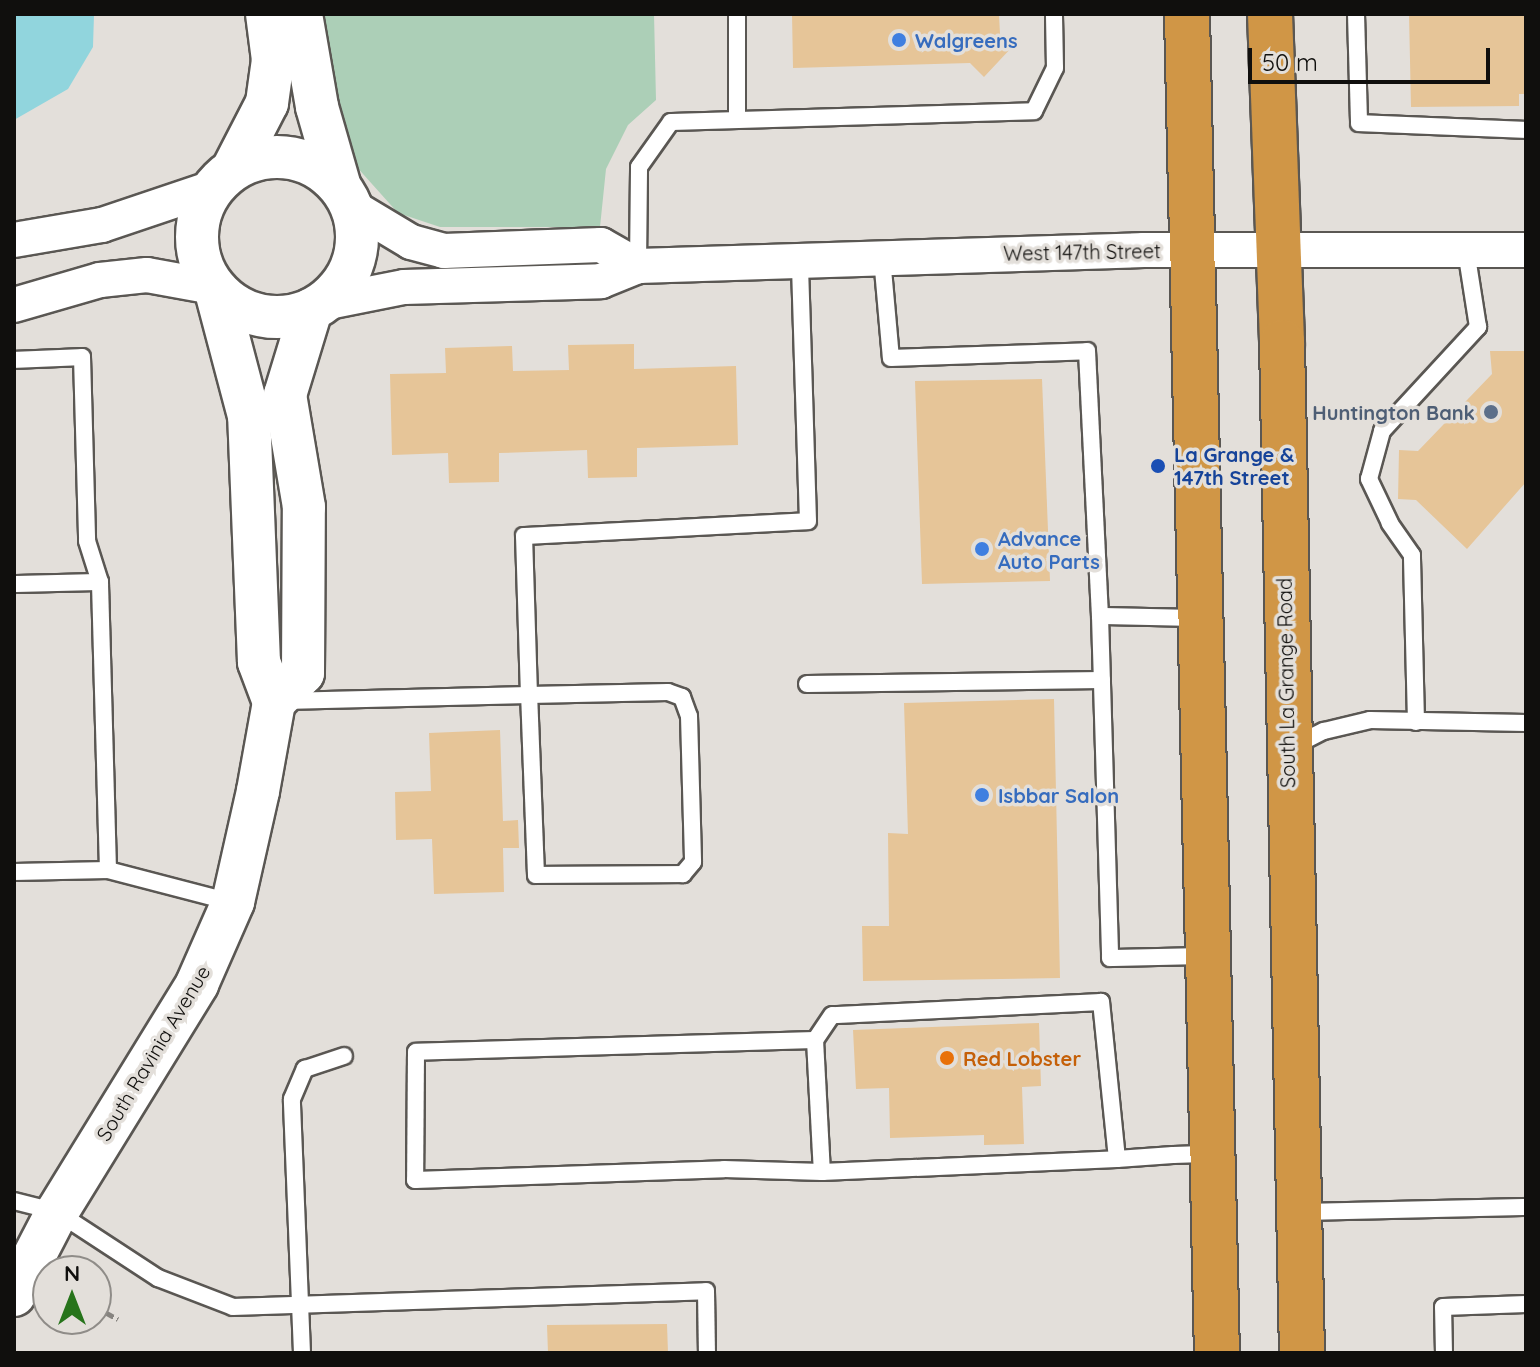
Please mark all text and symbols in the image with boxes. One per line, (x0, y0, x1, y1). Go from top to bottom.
place label: Walgreens (915, 28, 1018, 52)
marker: Walgreens (890, 31, 908, 49)
scale bar (1252, 32, 1494, 82)
text: 50 m (1262, 47, 1318, 77)
street label: West 147th Street (1003, 239, 1161, 265)
place label: Huntington Bank (1312, 400, 1475, 424)
marker: Huntington Bank (1482, 403, 1500, 421)
place label: La Grange & 147th Street (1174, 442, 1294, 489)
marker: La Grange & 147th Street (1149, 457, 1167, 475)
place label: Advance Auto Parts (998, 526, 1100, 573)
marker: Advance Auto Parts (973, 540, 991, 558)
street label: South La Grange Road (1272, 578, 1300, 788)
place label: Isbbar Salon (998, 783, 1119, 807)
marker: Isbbar Salon (973, 786, 991, 804)
street label: South Ravinia Avenue (91, 961, 215, 1145)
place label: Red Lobster (963, 1046, 1081, 1070)
marker: Red Lobster (938, 1049, 956, 1067)
north arrow (32, 1255, 112, 1335)
text: N (64, 1259, 80, 1287)

